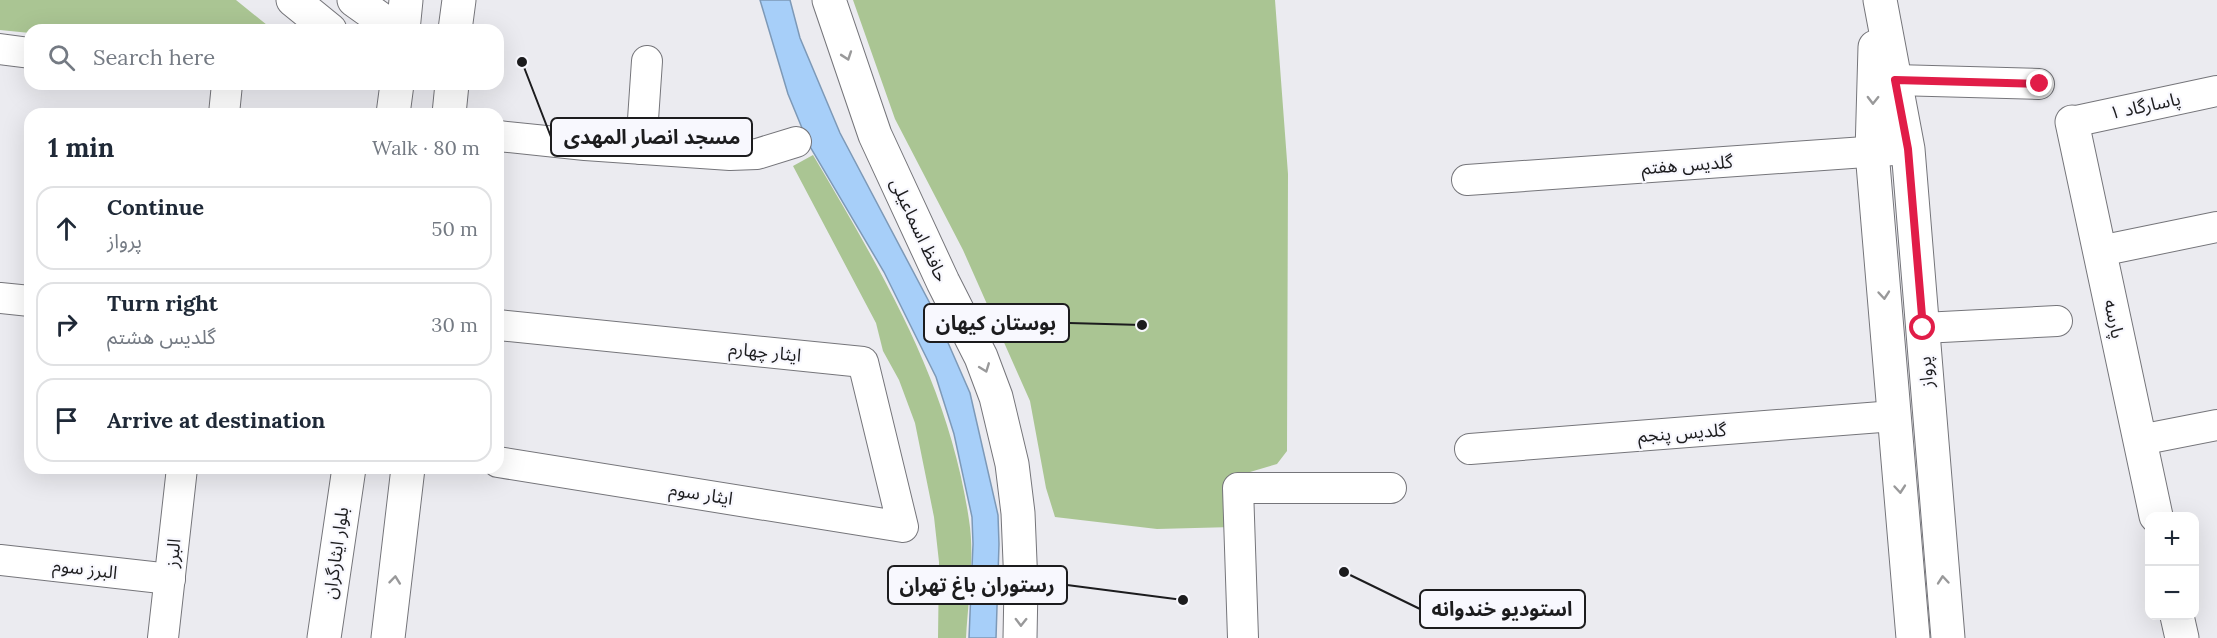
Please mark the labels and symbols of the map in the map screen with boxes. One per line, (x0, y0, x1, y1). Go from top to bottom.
one-way arrow (840, 50, 853, 61)
route end (2026, 70, 2052, 96)
street label: پاسارگاد ۱ (2107, 87, 2183, 124)
one-way arrow (1867, 96, 1880, 105)
callout: مسجد انصار المهدی (551, 118, 752, 156)
text: مسجد انصار المهدی (564, 124, 740, 149)
street label: گلدیس هفتم (1641, 150, 1734, 181)
street label: حافظ اسماعیلی (885, 174, 954, 285)
one-way arrow (1877, 290, 1890, 300)
street label: پارسه (2099, 297, 2130, 341)
callout: بوستان کیهان (924, 304, 1069, 342)
text: بوستان کیهان (936, 310, 1056, 335)
route start (1909, 314, 1935, 340)
street label: ایثار چهارم (727, 336, 802, 370)
street label: پرواز (1913, 355, 1939, 390)
one-way arrow (978, 362, 990, 373)
street label: گلدیس پنجم (1637, 418, 1728, 449)
street label: ایثار سوم (667, 477, 735, 513)
one-way arrow (1893, 485, 1906, 494)
street label: بلوار ایثارگران (318, 505, 353, 600)
street label: البرز (159, 537, 185, 570)
street label: البرز سوم (51, 553, 119, 587)
callout: رستوران باغ تهران (888, 566, 1067, 604)
text: رستوران باغ تهران (899, 572, 1055, 600)
one-way arrow (388, 575, 401, 585)
one-way arrow (1937, 575, 1950, 584)
callout: استودیو خندوانه (1420, 590, 1585, 628)
text: استودیو خندوانه (1432, 596, 1572, 621)
one-way arrow (1014, 617, 1027, 626)

